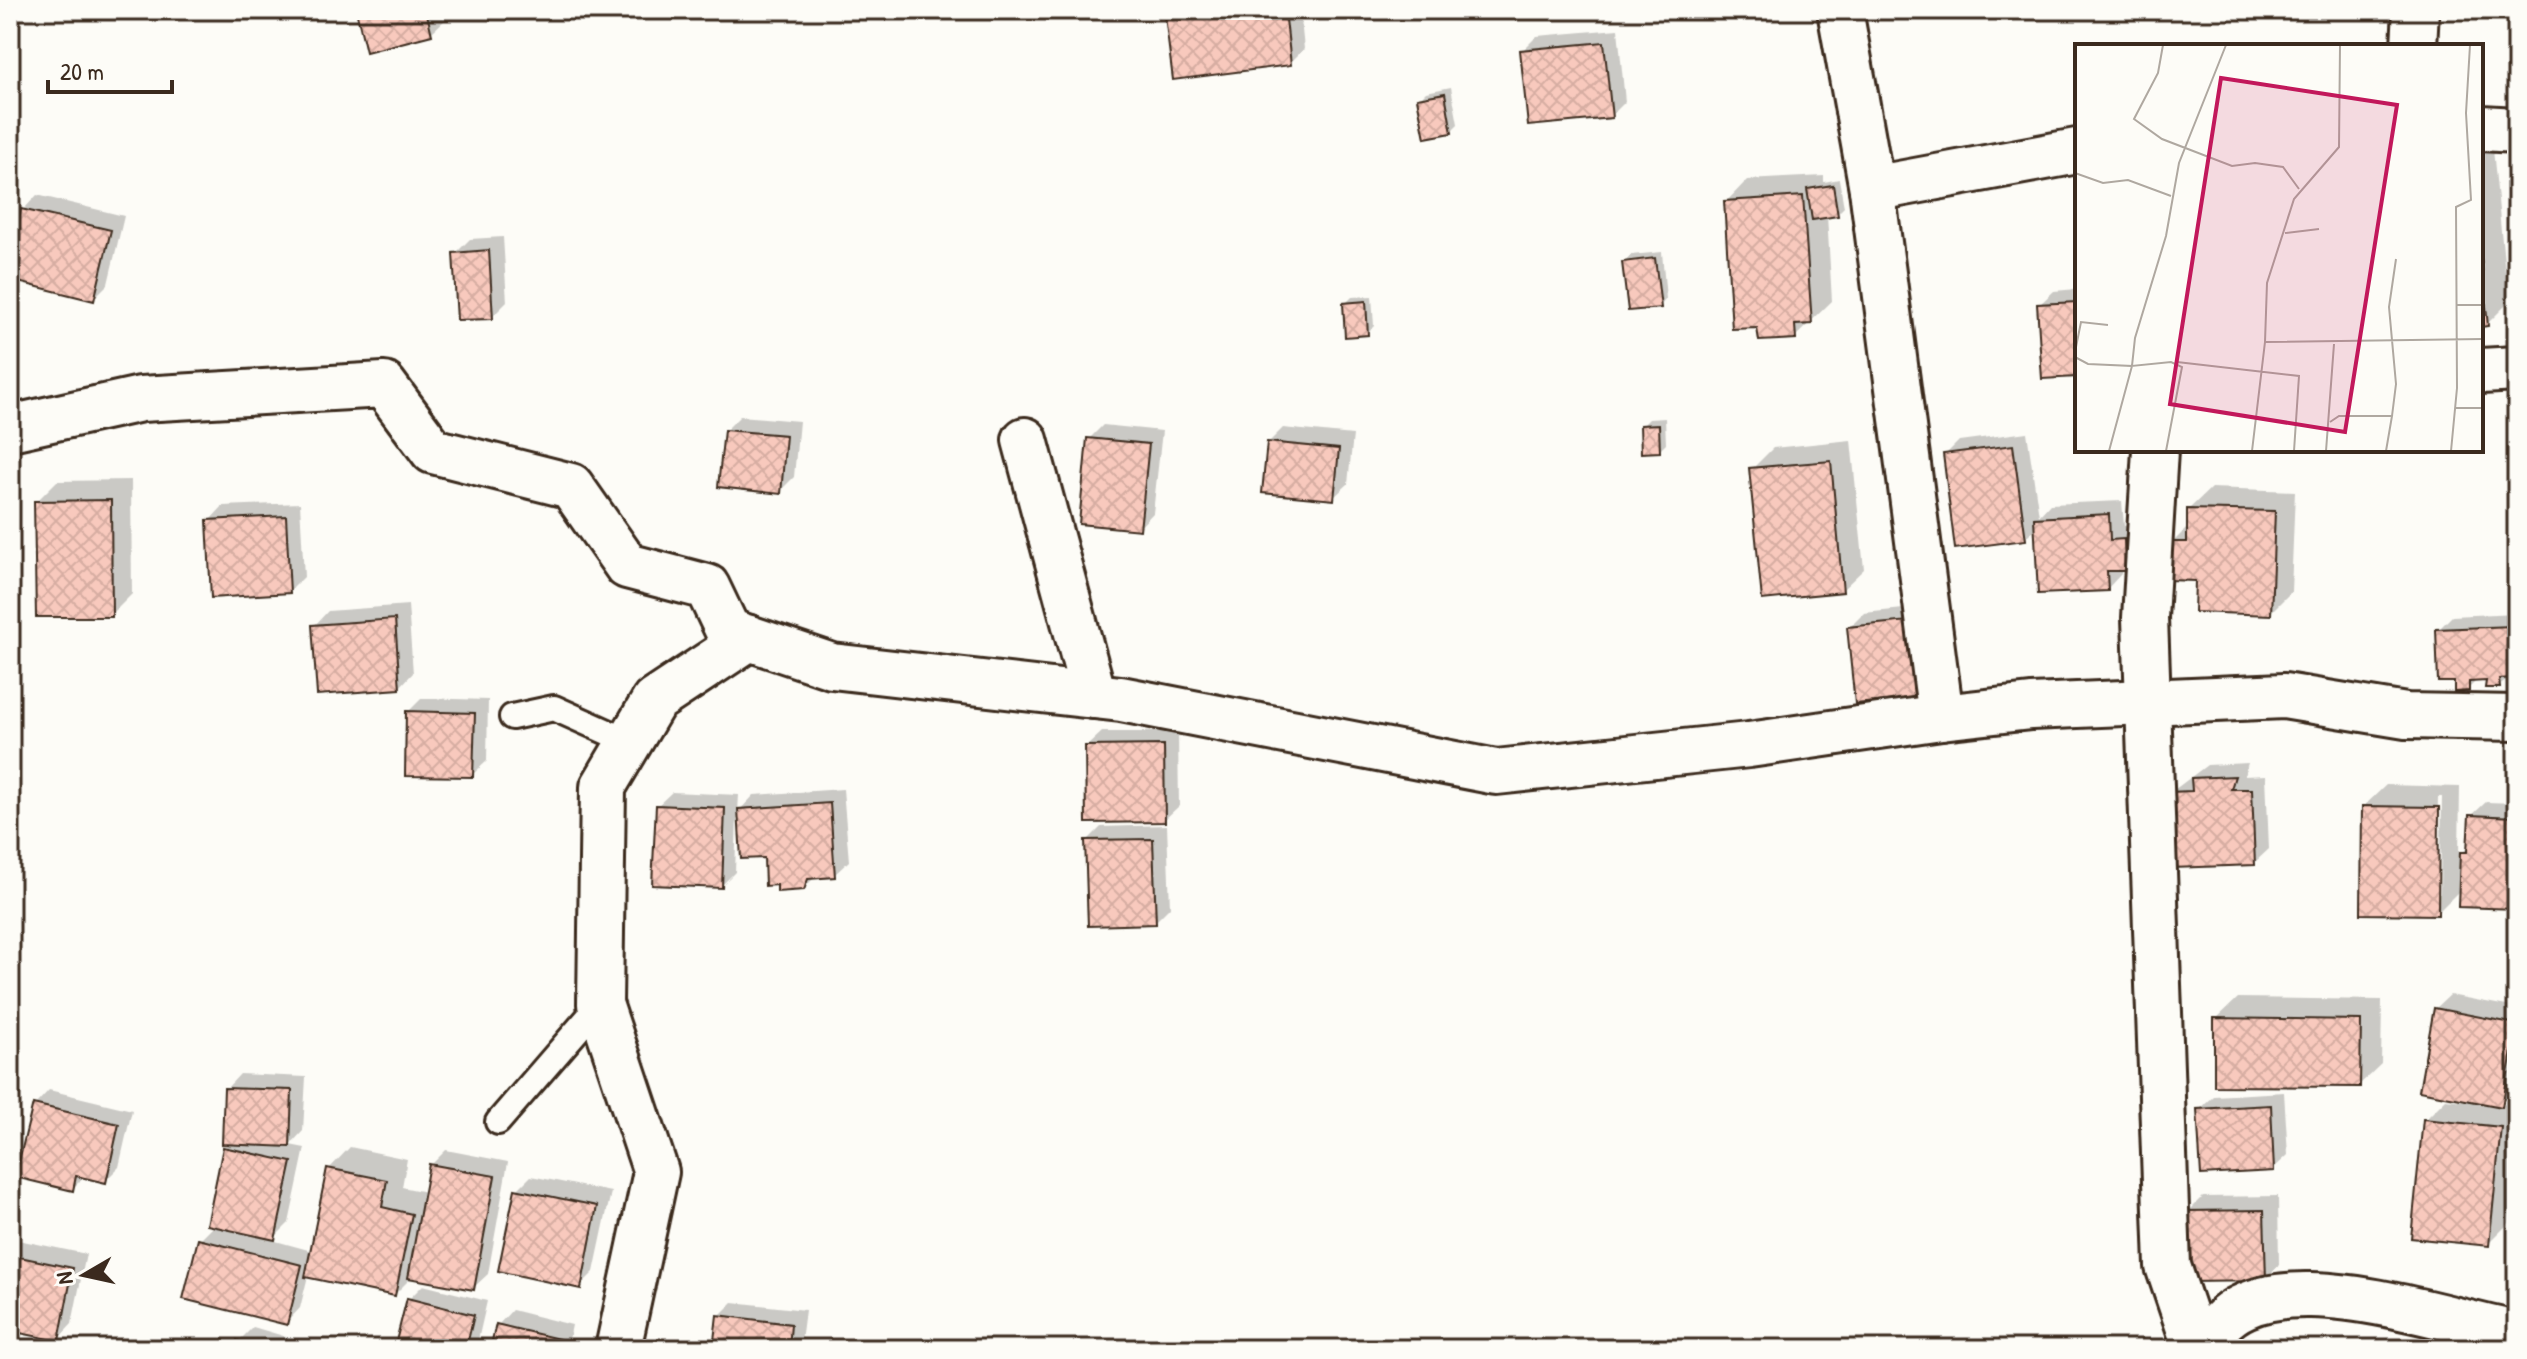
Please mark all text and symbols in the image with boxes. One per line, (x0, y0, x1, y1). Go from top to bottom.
scale bar (48, 44, 172, 94)
inset map (2075, 44, 2483, 452)
text: 20 m (60, 55, 104, 87)
north arrow (44, 1235, 124, 1315)
text: N (48, 1270, 80, 1286)

